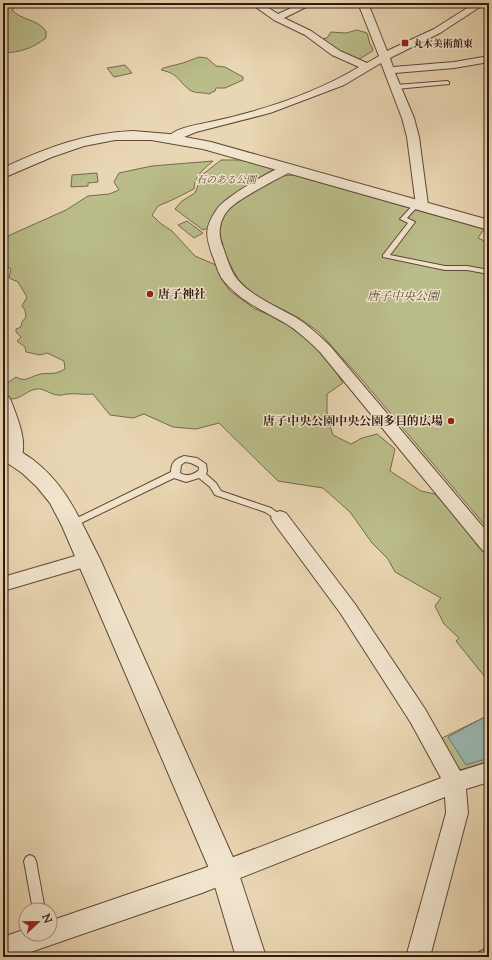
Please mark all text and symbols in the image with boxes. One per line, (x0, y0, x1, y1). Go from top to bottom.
place label: 丸木美術館東 (413, 37, 473, 52)
marker: 丸木美術館東 (400, 38, 410, 48)
park label: 石のある公園 (196, 173, 258, 188)
place label: 唐子神社 (158, 286, 206, 304)
park label: 唐子中央公園 (367, 288, 441, 306)
marker: 唐子神社 (145, 289, 155, 299)
place label: 唐子中央公園中央公園多目的広場 (263, 413, 443, 431)
marker: 唐子中央公園中央公園多目的広場 (446, 416, 456, 426)
north arrow (18, 902, 58, 942)
text: N (37, 911, 55, 926)

